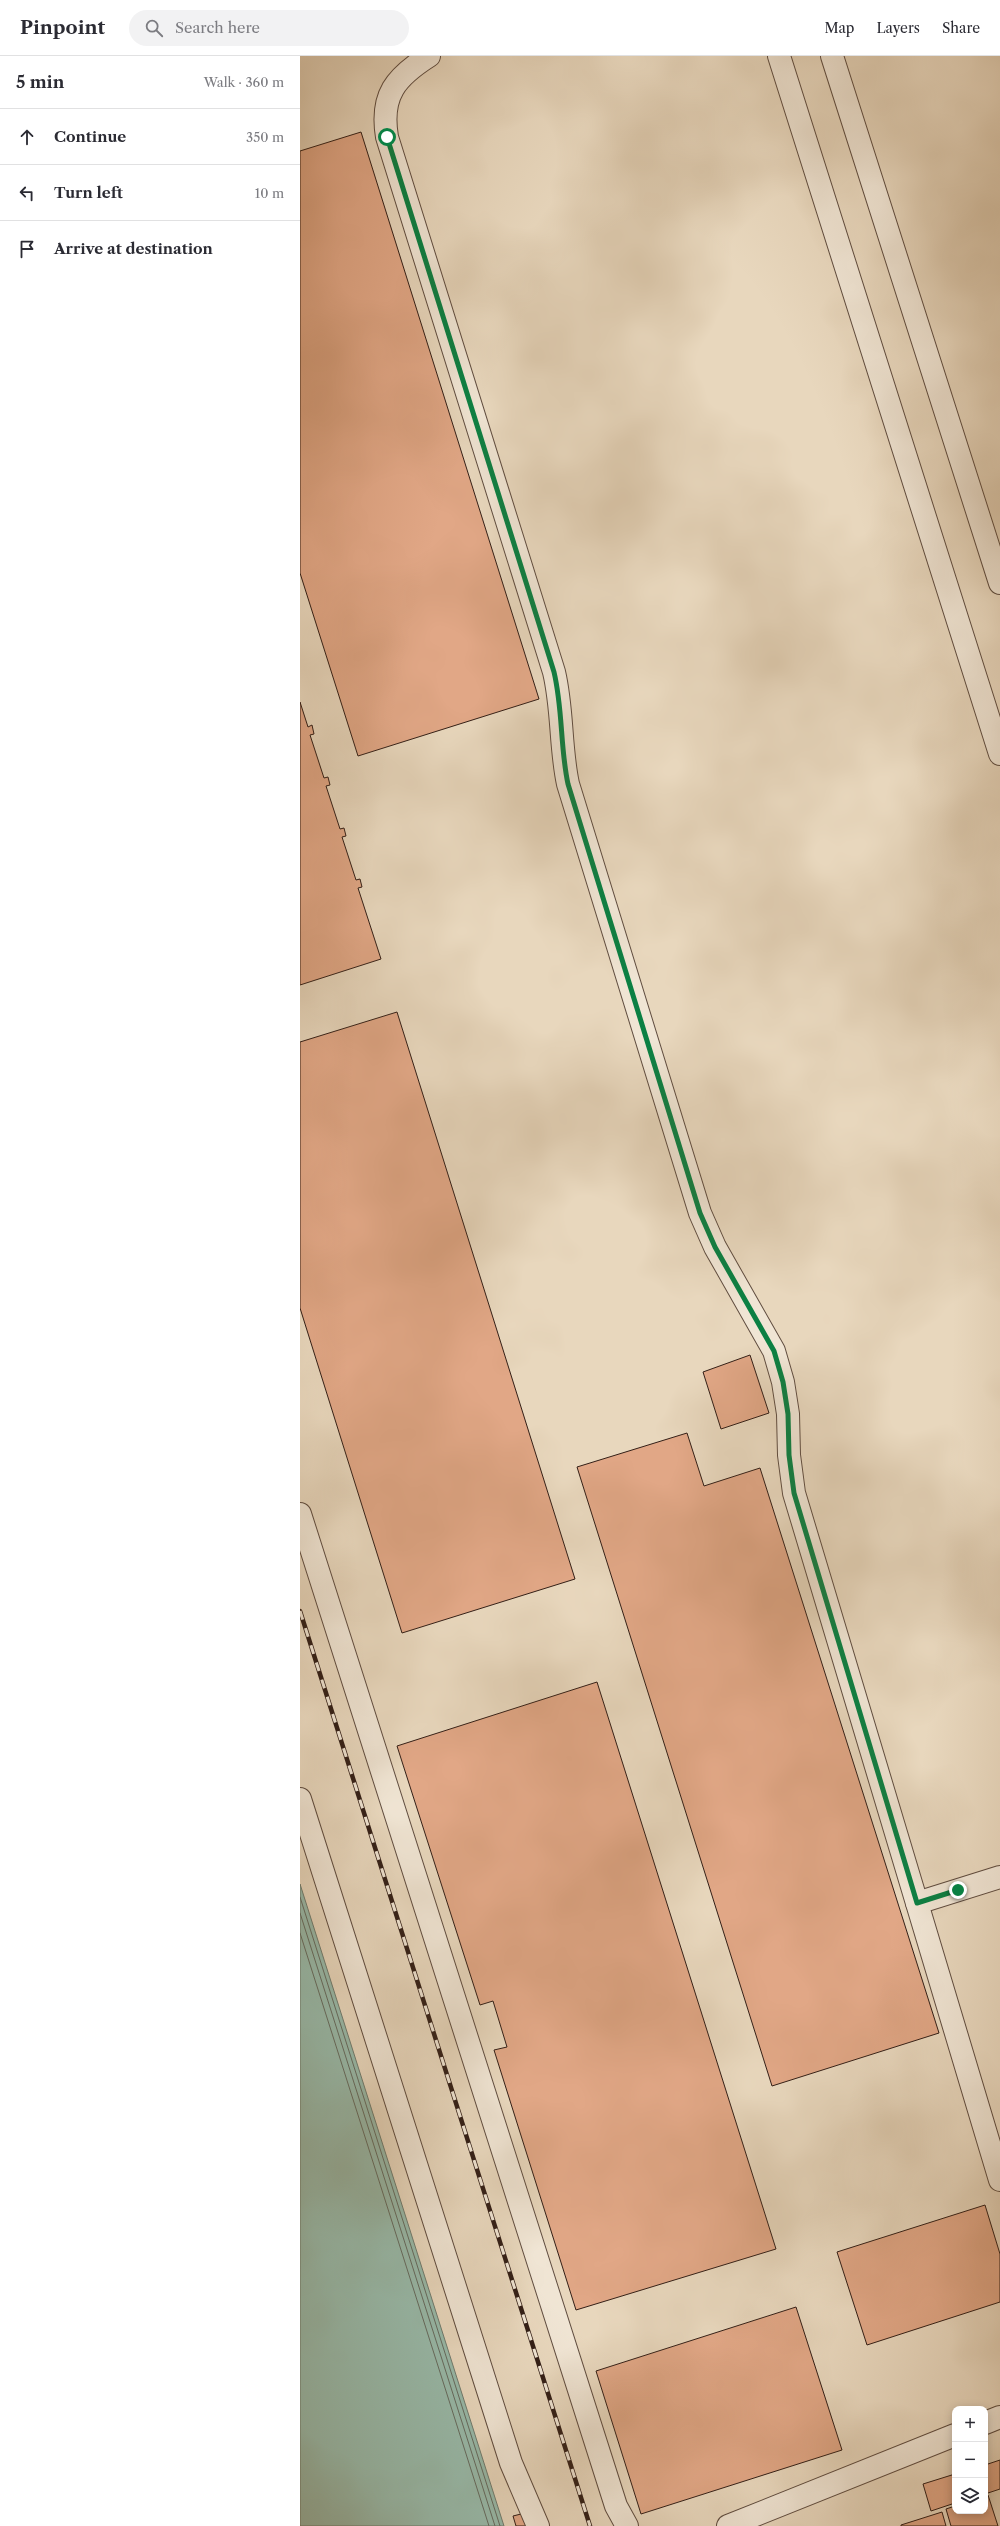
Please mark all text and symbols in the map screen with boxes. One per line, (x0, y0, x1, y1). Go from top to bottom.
search box (129, 10, 409, 46)
text: Pinpoint (20, 16, 105, 39)
icon: search (143, 17, 165, 39)
text: Search here (175, 18, 260, 37)
text: Map (824, 19, 854, 37)
text: Layers (876, 19, 920, 37)
text: Share (942, 19, 980, 37)
text: 5 min (16, 72, 64, 92)
text: Walk · 360 m (204, 74, 284, 90)
icon: ahead (16, 126, 38, 148)
text: Continue (54, 127, 126, 146)
route start (378, 128, 396, 146)
text: 350 m (246, 129, 284, 145)
icon: left (16, 182, 38, 204)
text: Turn left (54, 183, 123, 202)
text: 10 m (255, 185, 284, 201)
icon: arrive (16, 238, 38, 260)
text: Arrive at destination (54, 239, 213, 258)
route end (949, 1881, 967, 1899)
map controls (952, 2406, 988, 2514)
button: + (952, 2406, 988, 2442)
button: − (952, 2442, 988, 2478)
button: layers (952, 2478, 988, 2514)

